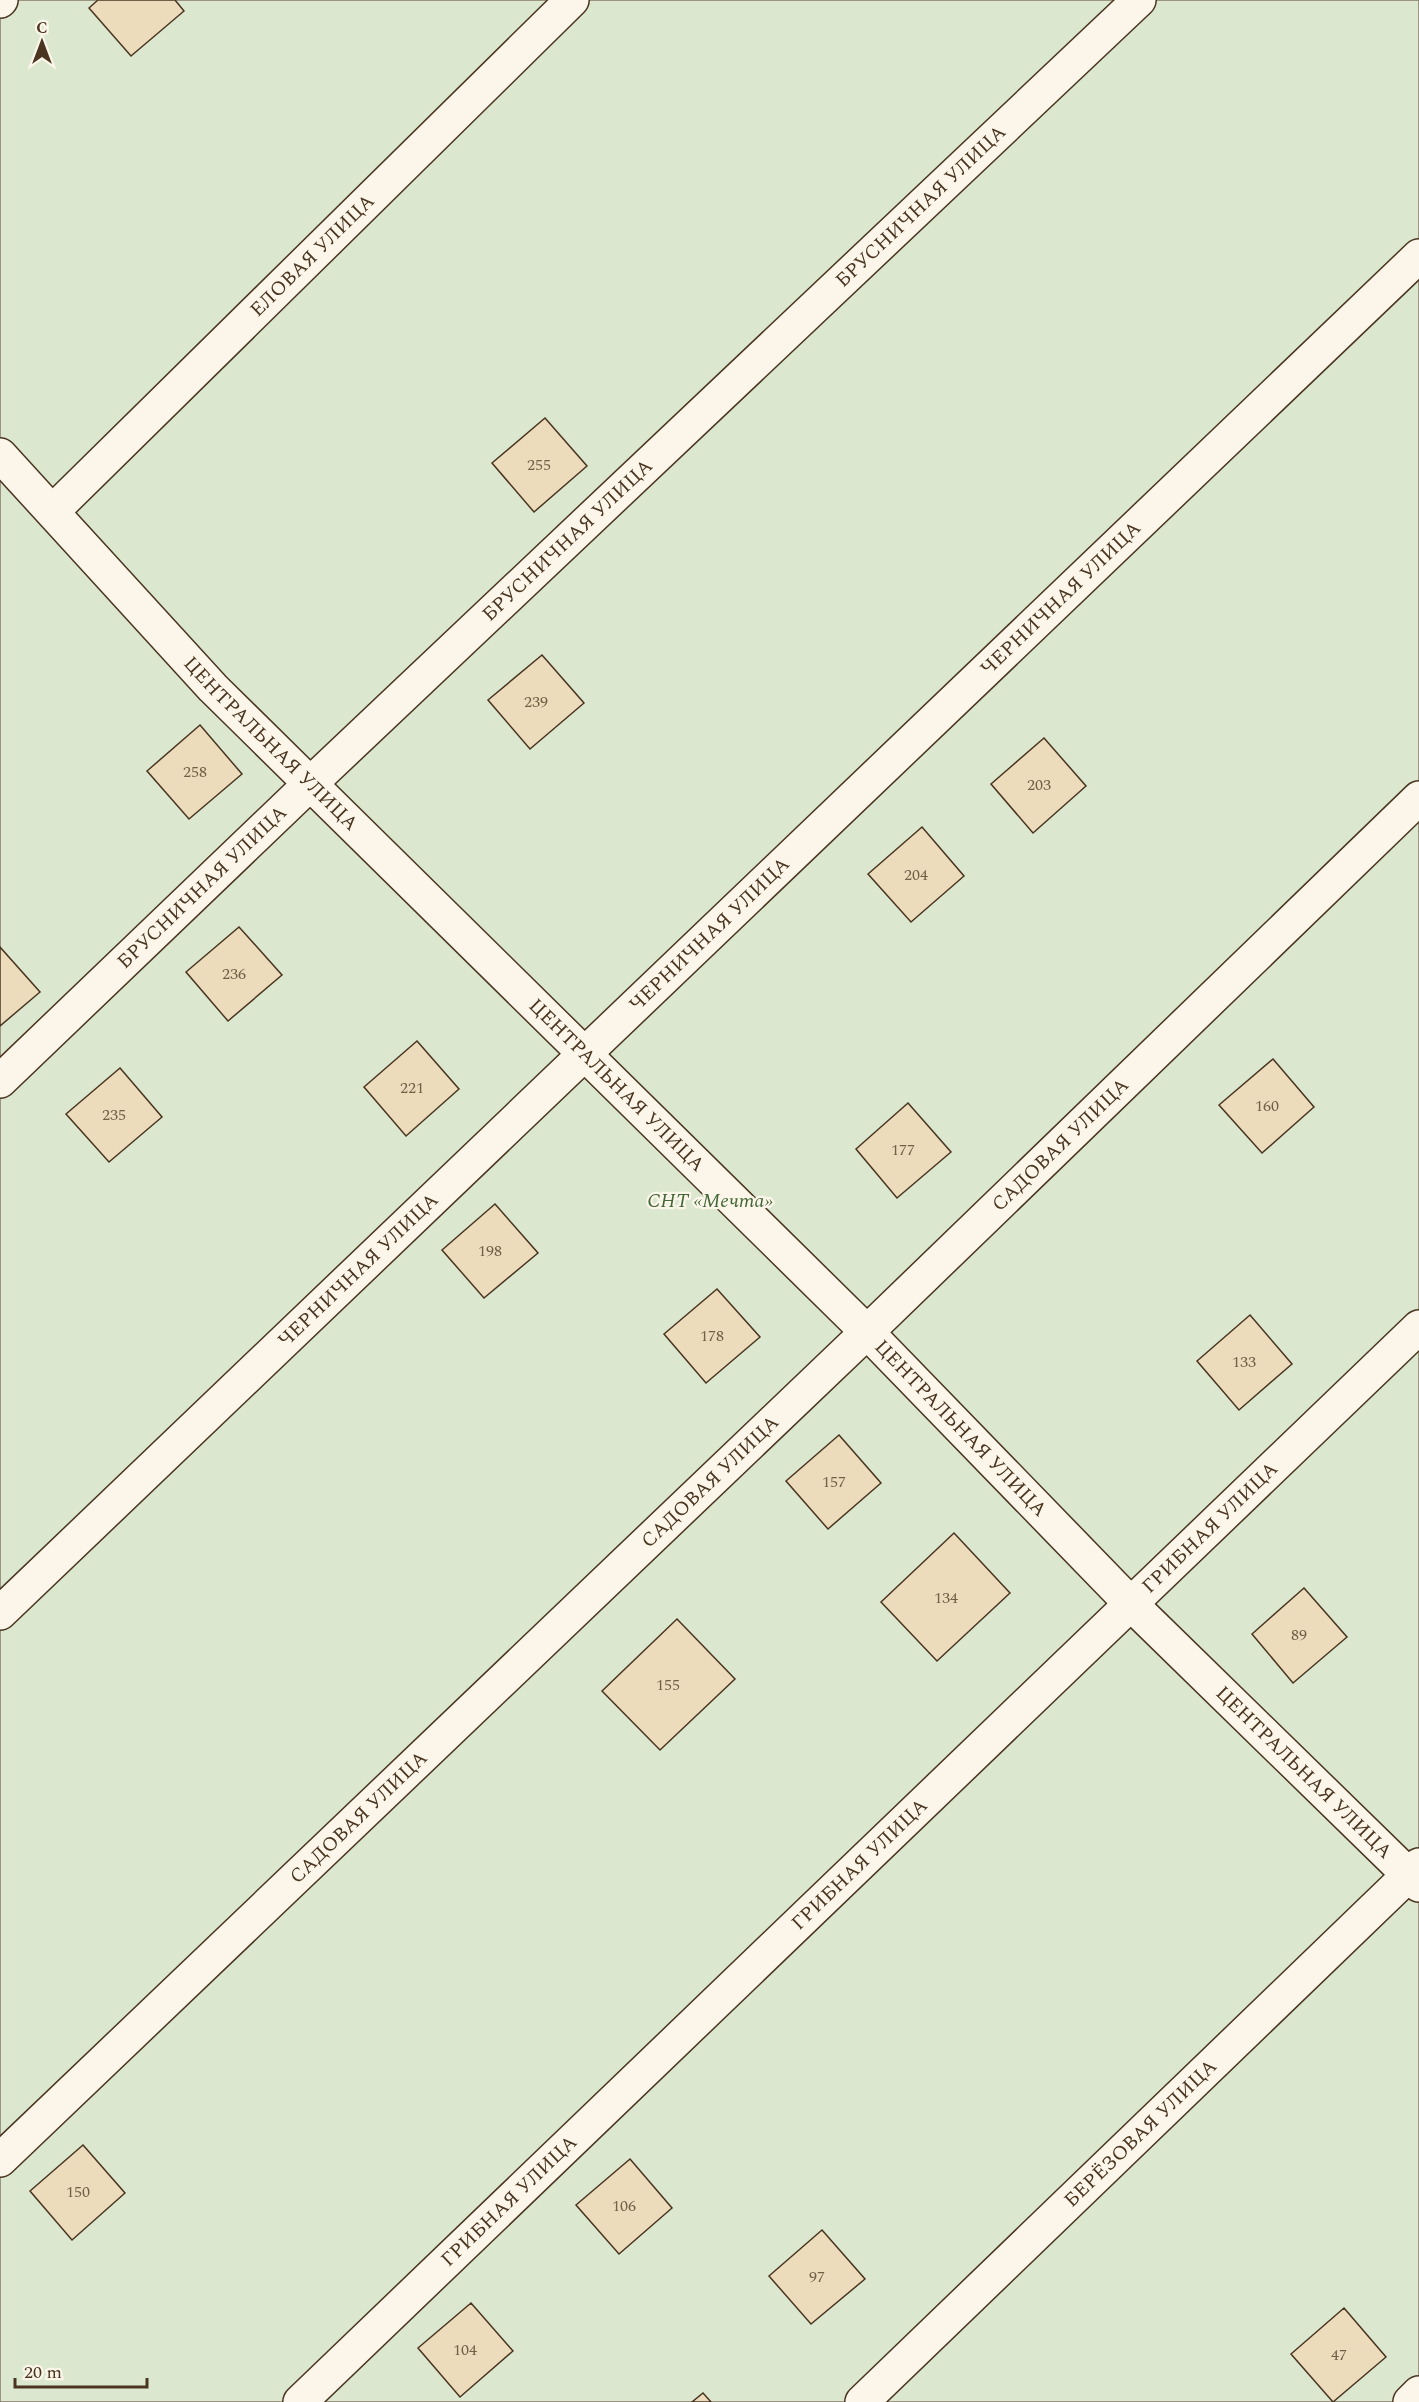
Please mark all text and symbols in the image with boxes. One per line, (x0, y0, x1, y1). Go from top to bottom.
north arrow (12, 12, 72, 72)
text: С (36, 16, 48, 40)
street label: БРУСНИЧНАЯ УЛИЦА (829, 118, 1013, 295)
street label: ЕЛОВАЯ УЛИЦА (243, 187, 382, 324)
street label: БРУСНИЧНАЯ УЛИЦА (475, 452, 660, 629)
house number: 255 (527, 453, 551, 477)
street label: ЧЕРНИЧНАЯ УЛИЦА (974, 514, 1148, 683)
street label: ЦЕНТРАЛЬНАЯ УЛИЦА (176, 650, 365, 838)
house number: 239 (524, 690, 548, 714)
house number: 258 (183, 760, 207, 784)
house number: 203 (1027, 773, 1051, 797)
street label: БРУСНИЧНАЯ УЛИЦА (110, 798, 294, 976)
street label: ЧЕРНИЧНАЯ УЛИЦА (622, 850, 797, 1019)
house number: 204 (904, 863, 928, 887)
house number: 236 (222, 962, 246, 986)
street label: ЦЕНТРАЛЬНАЯ УЛИЦА (521, 991, 712, 1179)
street label: САДОВАЯ УЛИЦА (985, 1071, 1136, 1219)
house number: 221 (400, 1076, 424, 1100)
house number: 160 (1255, 1094, 1279, 1118)
house number: 235 (102, 1103, 126, 1127)
house number: 177 (891, 1138, 915, 1162)
street label: ЧЕРНИЧНАЯ УЛИЦА (271, 1186, 446, 1355)
park label: СНТ «Мечта» (647, 1186, 773, 1216)
house number: 198 (478, 1239, 502, 1263)
house number: 178 (700, 1324, 724, 1348)
street label: ЦЕНТРАЛЬНАЯ УЛИЦА (867, 1333, 1054, 1524)
house number: 133 (1232, 1350, 1256, 1374)
street label: САДОВАЯ УЛИЦА (634, 1408, 786, 1555)
street label: ГРИБНАЯ УЛИЦА (1135, 1455, 1285, 1601)
house number: 157 (822, 1470, 846, 1494)
house number: 134 (934, 1586, 958, 1610)
house number: 89 (1291, 1623, 1307, 1647)
house number: 155 (656, 1673, 680, 1697)
street label: ЦЕНТРАЛЬНАЯ УЛИЦА (1208, 1679, 1399, 1866)
street label: САДОВАЯ УЛИЦА (283, 1744, 435, 1891)
street label: ГРИБНАЯ УЛИЦА (784, 1791, 935, 1937)
street label: БЕРЁЗОВАЯ УЛИЦА (1057, 2052, 1224, 2215)
street label: ГРИБНАЯ УЛИЦА (434, 2128, 584, 2274)
house number: 150 (66, 2180, 90, 2204)
house number: 106 (612, 2194, 636, 2218)
house number: 97 (809, 2265, 825, 2289)
house number: 104 (453, 2338, 477, 2362)
house number: 47 (1331, 2343, 1347, 2367)
scale bar (15, 2351, 147, 2389)
text: 20 m (24, 2359, 62, 2386)

